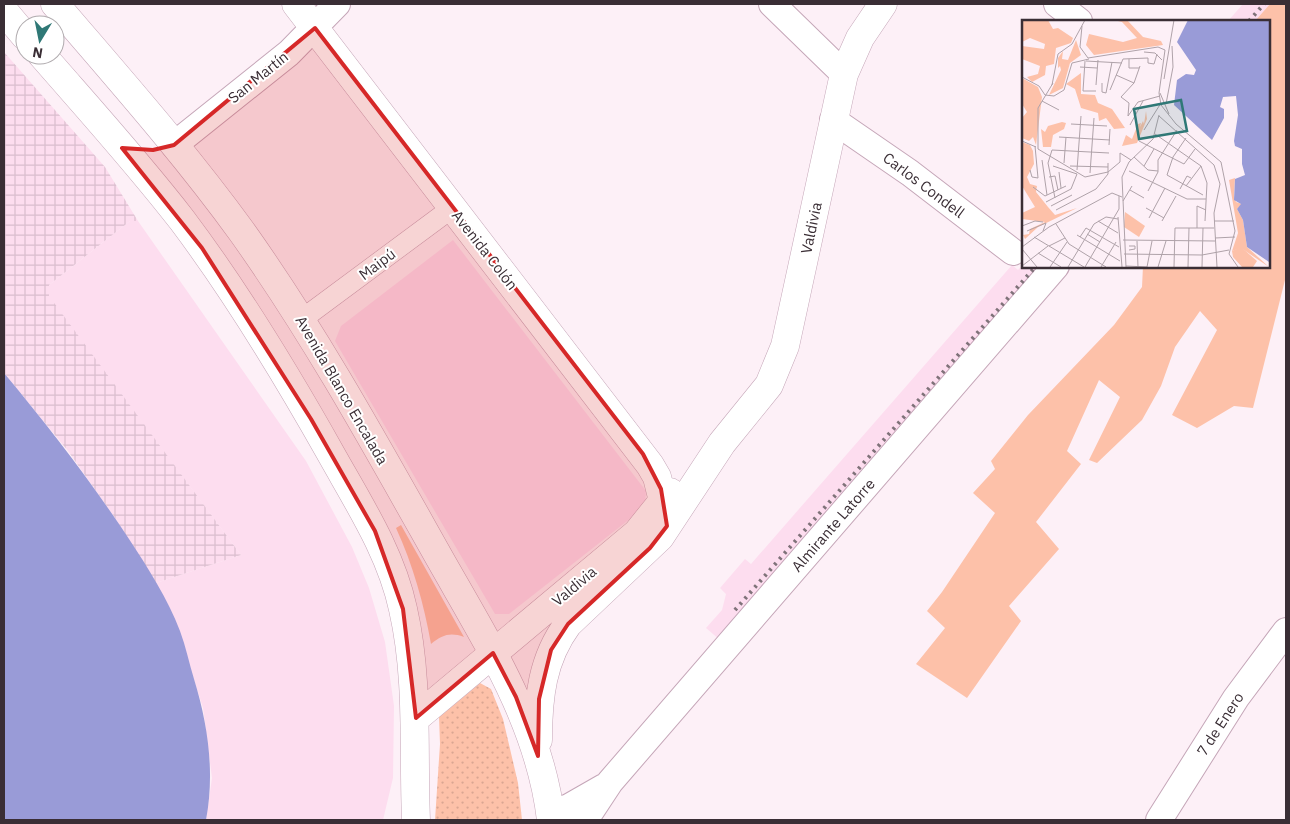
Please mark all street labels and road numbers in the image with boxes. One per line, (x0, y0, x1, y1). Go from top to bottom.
street label: San Martín (224, 47, 292, 107)
street label: Carlos Condell (879, 148, 969, 222)
street label: Valdivia (796, 200, 826, 256)
street label: Avenida Colón (448, 206, 522, 294)
street label: Maipú (355, 244, 399, 284)
street label: Avenida Blanco Encalada (292, 312, 392, 468)
street label: Almirante Latorre (787, 474, 879, 576)
street label: Valdivia (548, 562, 600, 610)
street label: 7 de Enero (1192, 688, 1248, 760)

